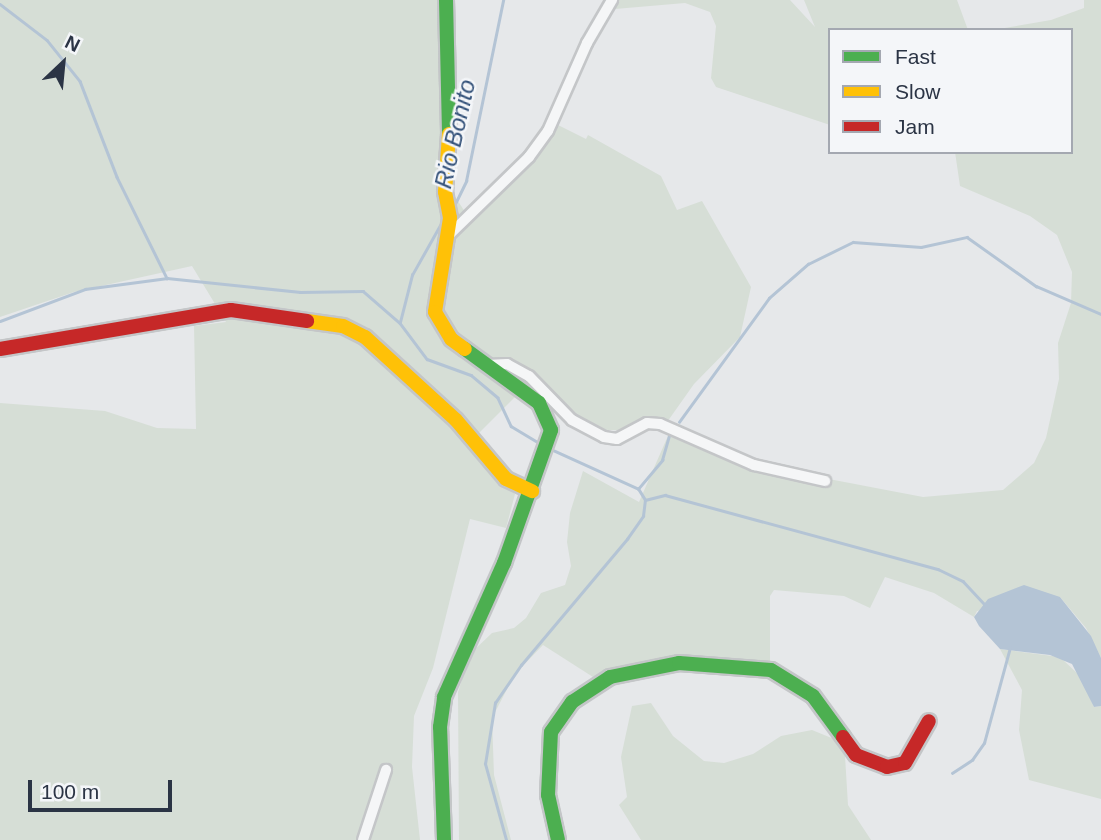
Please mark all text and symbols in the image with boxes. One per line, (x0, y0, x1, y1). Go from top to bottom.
north arrow (28, 28, 98, 98)
legend (828, 28, 1073, 154)
text: N (62, 31, 83, 56)
text: Fast (895, 45, 936, 68)
water label: Rio Bonito (429, 77, 481, 191)
text: Slow (895, 80, 941, 103)
text: Jam (895, 115, 935, 138)
scale bar (32, 766, 175, 810)
text: 100 m (41, 780, 99, 803)

